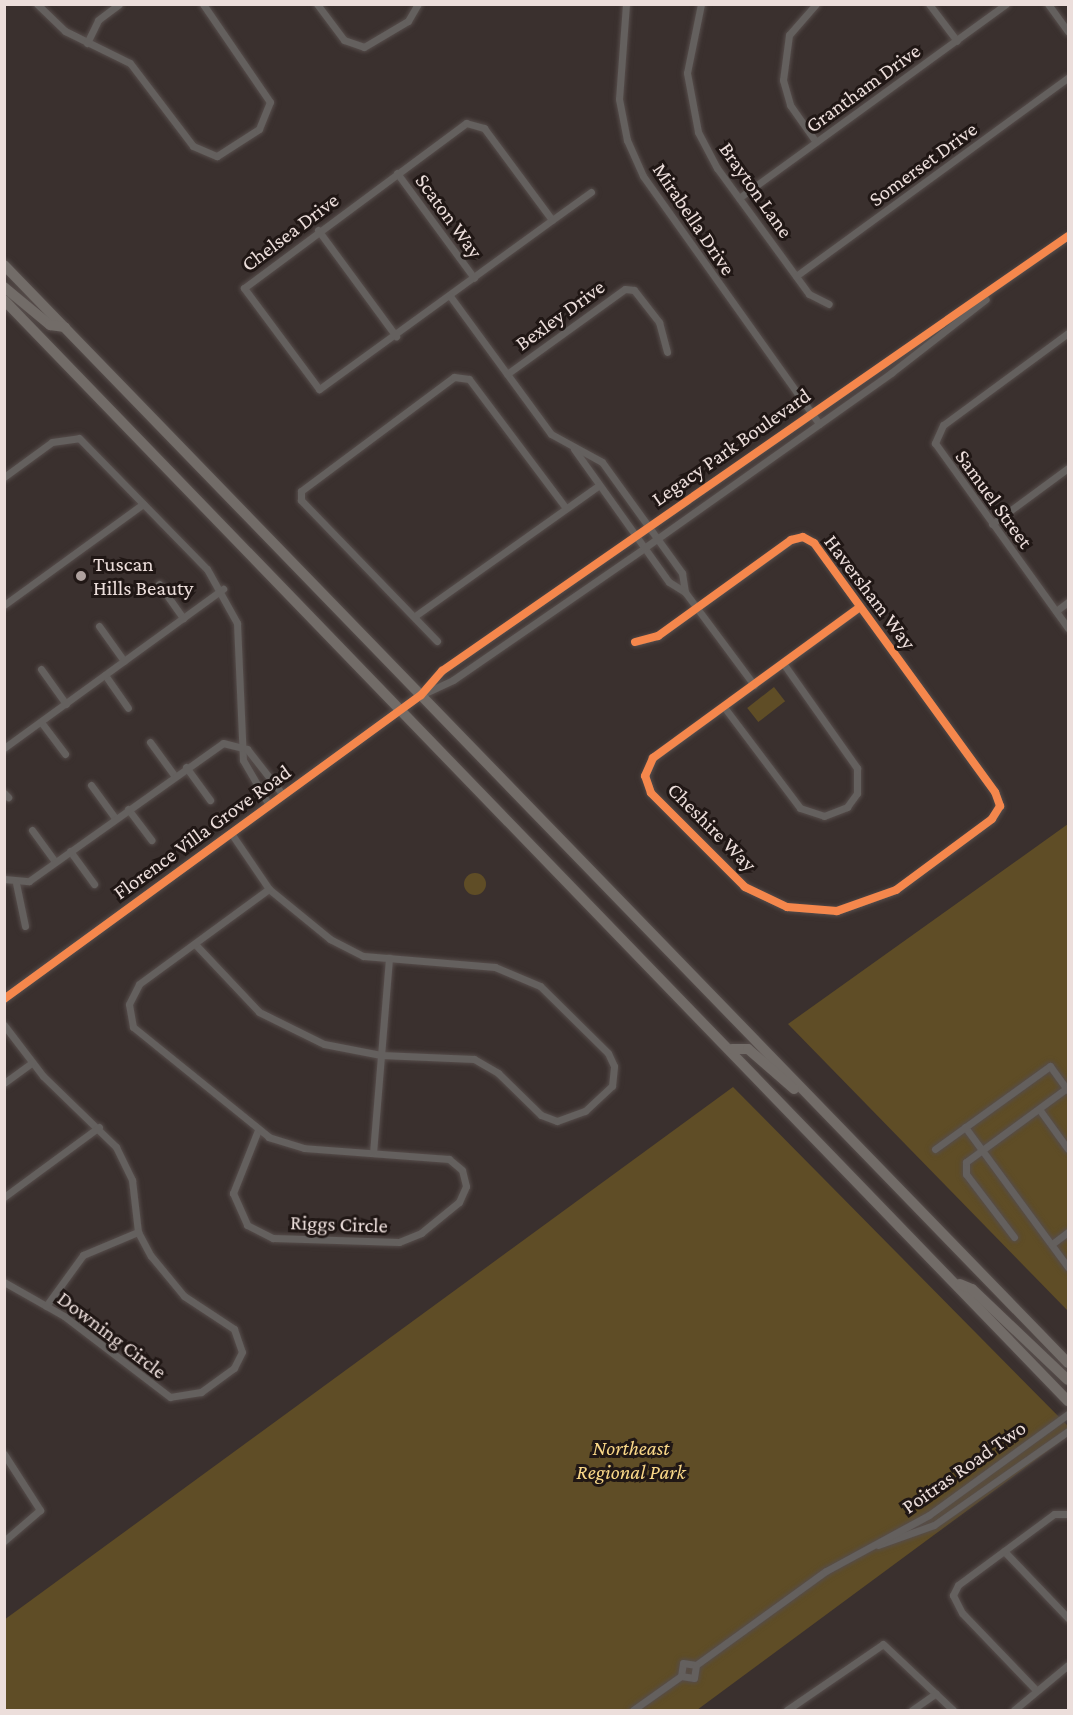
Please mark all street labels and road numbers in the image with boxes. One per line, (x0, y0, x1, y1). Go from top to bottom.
street label: Grantham Drive (801, 38, 925, 138)
street label: Somerset Drive (864, 116, 982, 212)
street label: Brayton Lane (714, 137, 798, 243)
street label: Mirabella Drive (647, 158, 741, 280)
street label: Scaton Way (410, 169, 488, 263)
street label: Chelsea Drive (236, 187, 344, 277)
street label: Bexley Drive (510, 274, 610, 356)
street label: Legacy Park Boulevard (647, 383, 815, 511)
street label: Samuel Street (950, 445, 1038, 553)
street label: Haversham Way (819, 530, 921, 654)
street label: Florence Villa Grove Road (108, 759, 296, 905)
street label: Cheshire Way (662, 777, 762, 877)
street label: Riggs Circle (290, 1210, 388, 1238)
street label: Downing Circle (52, 1286, 172, 1384)
street label: Poitras Road Two (897, 1415, 1031, 1519)

